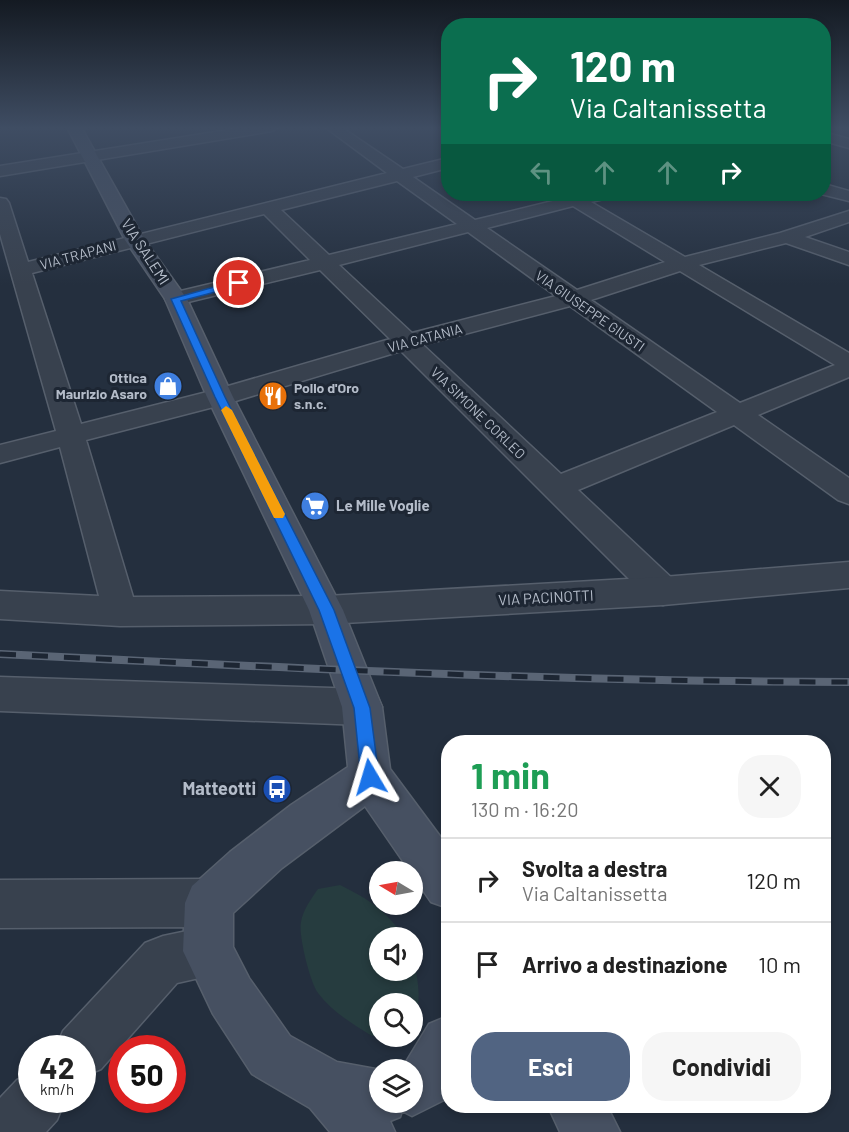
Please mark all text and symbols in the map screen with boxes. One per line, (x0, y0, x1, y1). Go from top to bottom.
text: 120 m (570, 40, 676, 90)
icon: right (471, 42, 549, 120)
text: Via Caltanissetta (570, 91, 766, 123)
icon: left (525, 156, 558, 189)
icon: ahead (588, 156, 621, 189)
icon: ahead (651, 156, 684, 189)
icon: right (714, 156, 747, 189)
street label: VIA SALEMI (118, 215, 174, 288)
street label: VIA TRAPANI (38, 236, 118, 273)
pin (213, 257, 264, 308)
icon: arrive (222, 266, 255, 299)
street label: VIA GIUSEPPE GIUSTI (532, 266, 648, 355)
street label: VIA CATANIA (386, 319, 465, 356)
street label: VIA SIMONE CORLEO (427, 363, 529, 462)
place label: Ottica Maurizio Asaro (56, 369, 147, 402)
shop icon: Ottica Maurizio Asaro (152, 370, 184, 402)
place label: Pollo d'Oro s.n.c. (294, 379, 359, 412)
restaurant icon: Pollo d'Oro s.n.c. (257, 380, 289, 412)
supermarket icon: Le Mille Voglie (299, 490, 331, 522)
place label: Le Mille Voglie (336, 496, 430, 514)
street label: VIA PACINOTTI (498, 586, 594, 608)
position arrow (338, 745, 402, 809)
text: 1 min (471, 753, 550, 796)
button: close (738, 755, 801, 818)
bus stop icon: Matteotti (261, 773, 293, 805)
place label: Matteotti (182, 777, 256, 799)
text: 130 m · 16:20 (471, 797, 578, 821)
text: Svolta a destra (522, 855, 667, 881)
north arrow (369, 861, 423, 915)
map controls (369, 861, 423, 1113)
icon: right (471, 864, 504, 897)
text: 120 m (746, 867, 801, 893)
text: Via Caltanissetta (522, 881, 668, 905)
button: sound (369, 927, 423, 981)
icon: arrive (471, 948, 504, 981)
text: Arrivo a destinazione (522, 951, 728, 977)
text: 10 m (758, 951, 801, 977)
button: search (369, 993, 423, 1047)
button: Esci (471, 1032, 630, 1101)
button: Condividi (642, 1032, 801, 1101)
speed limit sign: 50 (108, 1035, 186, 1113)
text: 42 (40, 1049, 74, 1085)
button: layers (369, 1059, 423, 1113)
text: km/h (40, 1080, 74, 1098)

